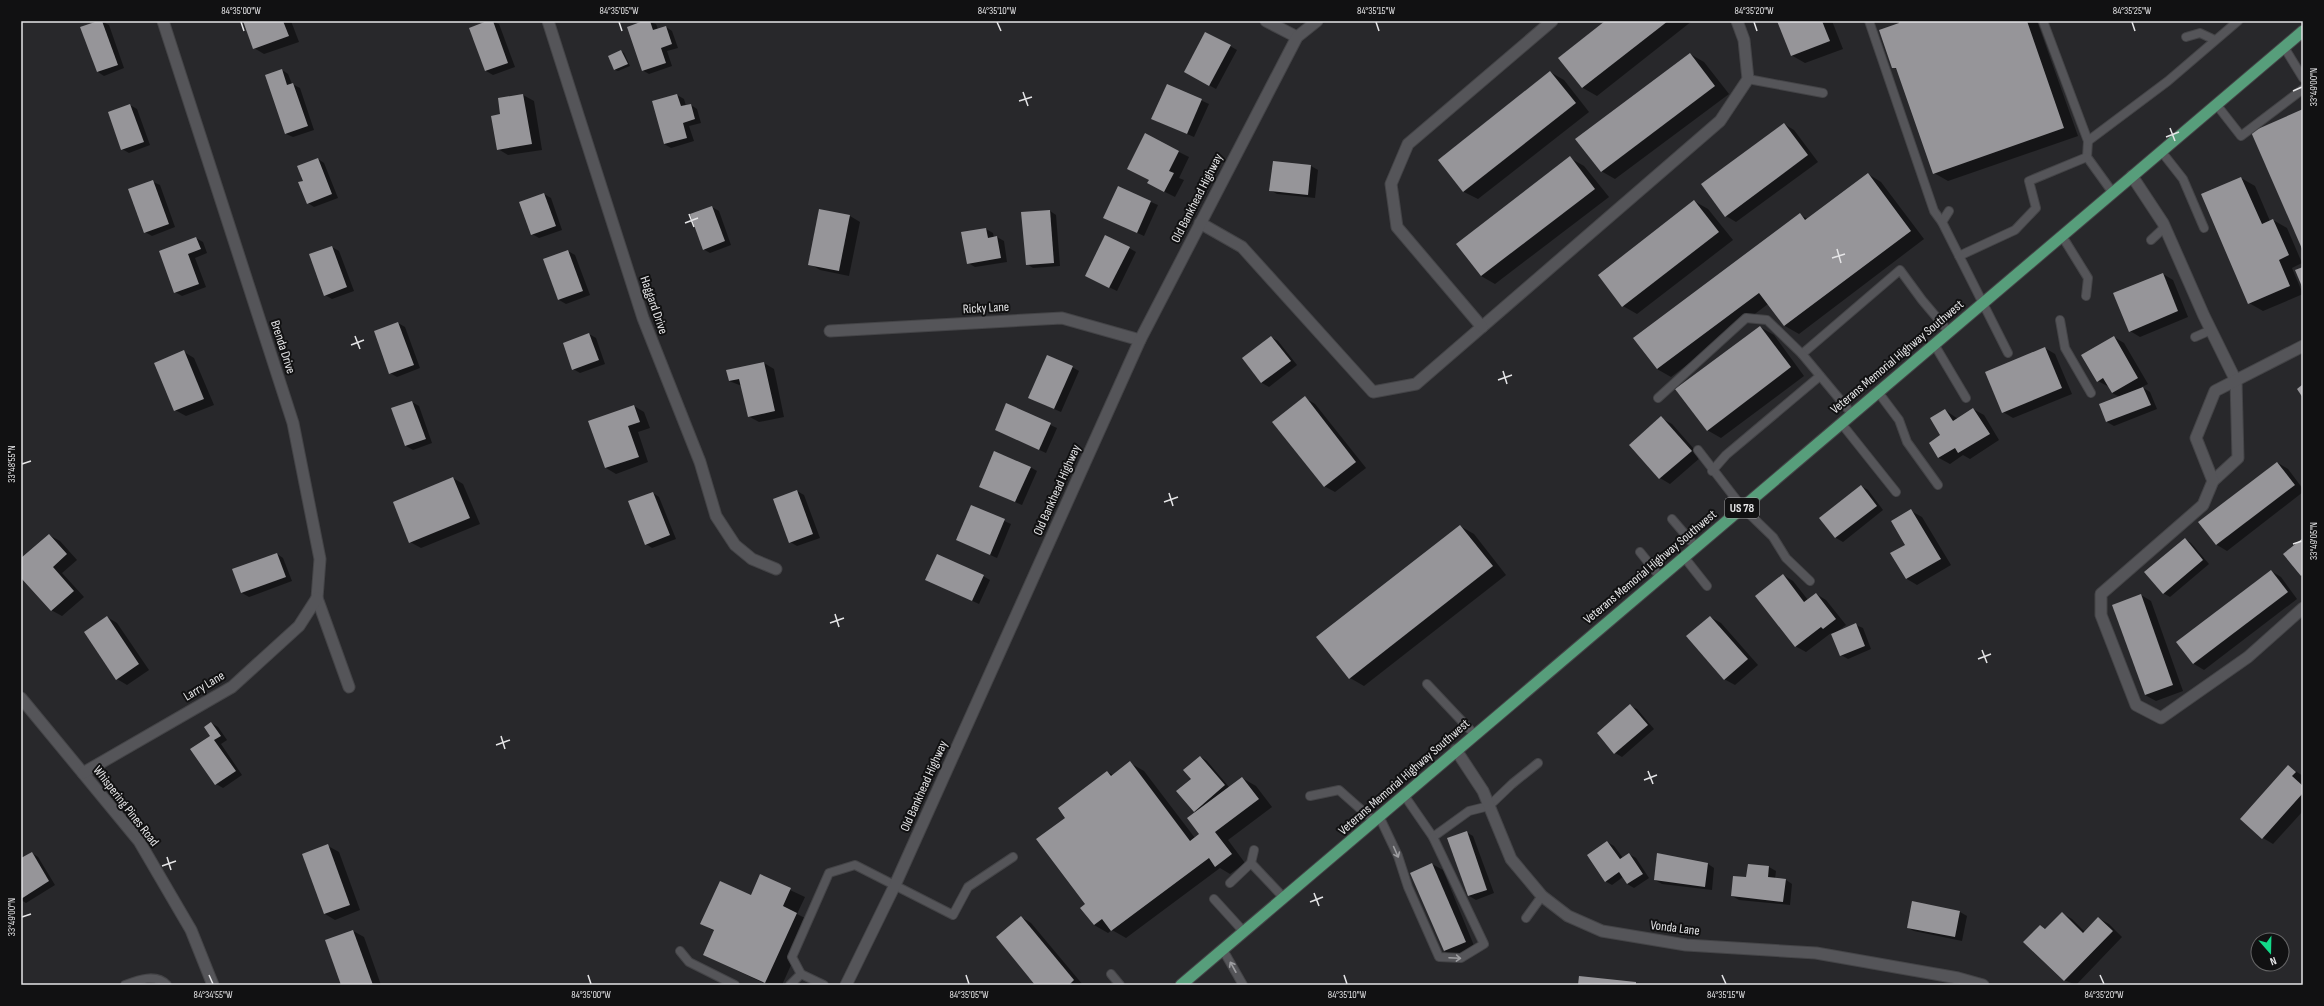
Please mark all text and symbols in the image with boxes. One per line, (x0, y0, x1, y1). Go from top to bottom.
text: 84°35'00"W (221, 5, 261, 17)
text: 84°35'05"W (599, 5, 639, 17)
text: 84°35'10"W (978, 5, 1017, 17)
text: 84°35'15"W (1357, 5, 1396, 17)
text: 84°35'20"W (1734, 5, 1774, 17)
text: 84°35'25"W (2113, 5, 2152, 17)
text: 33°49'00"N (2308, 68, 2320, 106)
street label: Old Bankhead Highway (1168, 151, 1226, 245)
street label: Haggard Drive (637, 274, 671, 336)
street label: Veterans Memorial Highway Southwest (1827, 297, 1967, 417)
street label: Ricky Lane (962, 299, 1010, 317)
street label: Brenda Drive (267, 318, 299, 376)
street label: Old Bankhead Highway (1030, 442, 1084, 538)
text: 33°48'55"N (6, 445, 18, 483)
road number: US 78 (1725, 498, 1759, 518)
street label: Veterans Memorial Highway Southwest (1580, 507, 1720, 627)
text: 33°49'05"N (2308, 522, 2320, 560)
street label: Larry Lane (181, 668, 227, 704)
street label: Veterans Memorial Highway Southwest (1335, 716, 1473, 838)
street label: Old Bankhead Highway (897, 738, 951, 834)
street label: Whispering Pines Road (90, 763, 162, 849)
one-way arrow (1393, 845, 1400, 857)
text: 33°49'00"N (6, 898, 18, 936)
street label: Vonda Lane (1649, 917, 1701, 939)
north arrow (2250, 932, 2290, 972)
one-way arrow (1448, 954, 1461, 961)
text: N (2268, 954, 2278, 968)
one-way arrow (1228, 962, 1236, 974)
text: 84°34'55"W (194, 989, 233, 1001)
text: 84°35'00"W (571, 989, 611, 1001)
text: 84°35'05"W (949, 989, 989, 1001)
text: 84°35'10"W (1328, 989, 1367, 1001)
text: 84°35'15"W (1707, 989, 1746, 1001)
text: 84°35'20"W (2084, 989, 2124, 1001)

